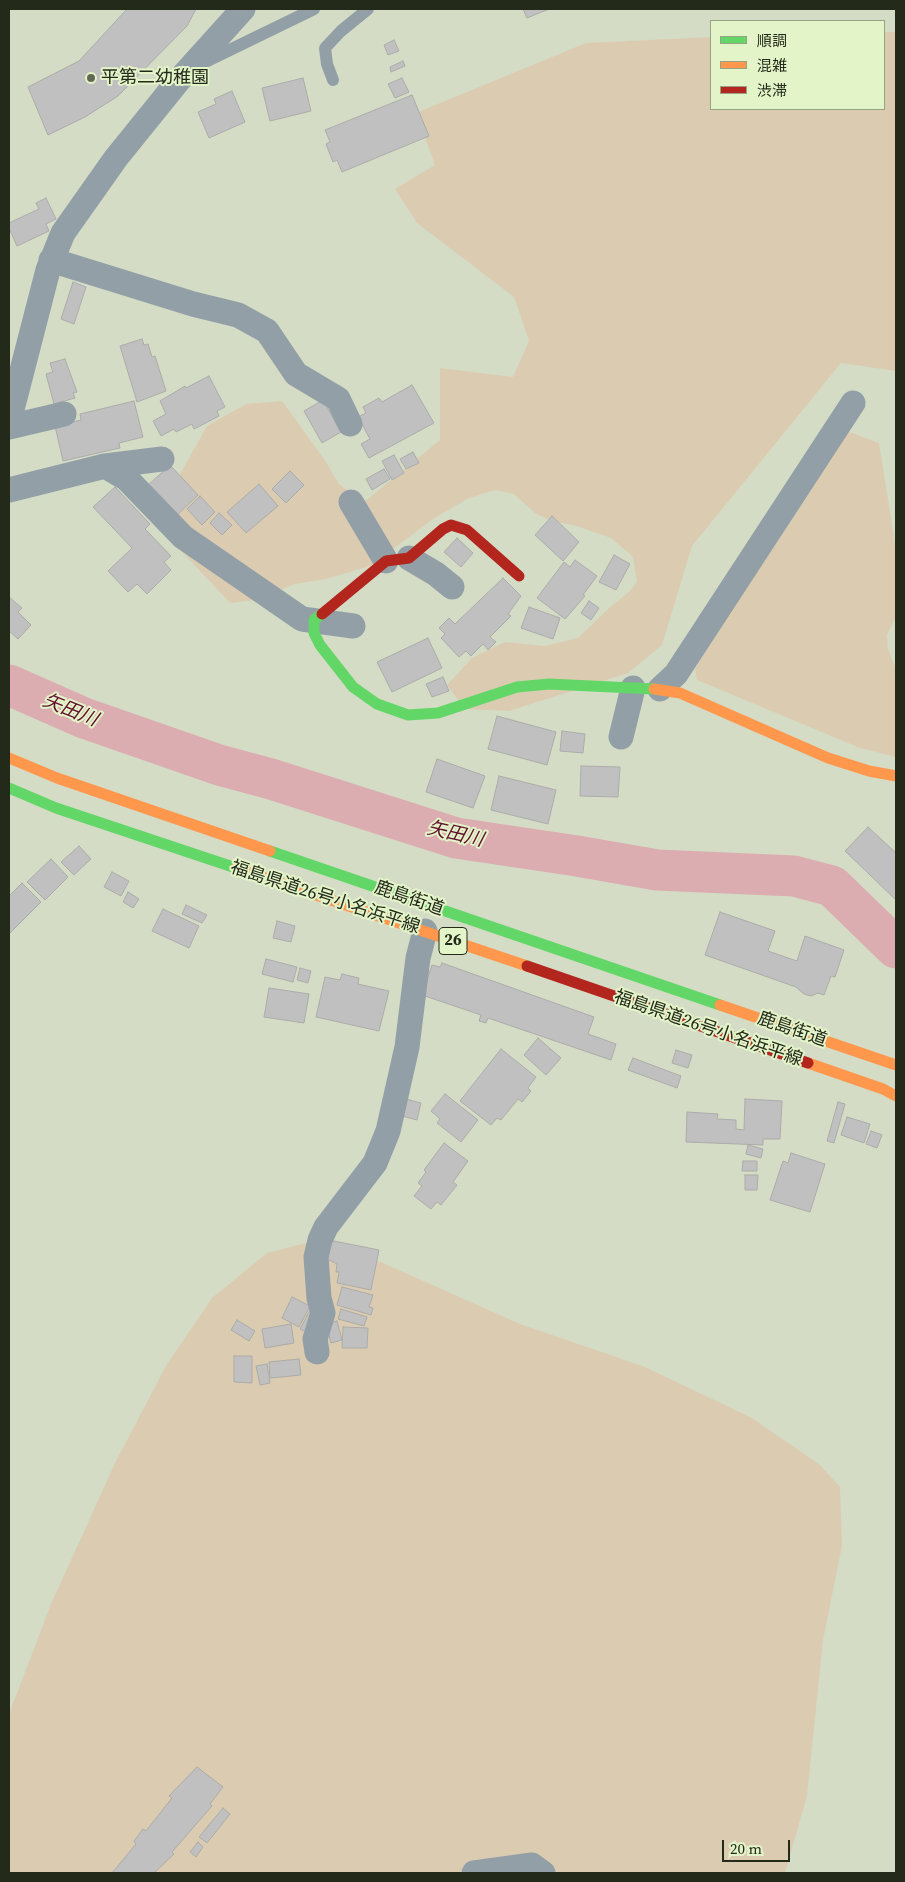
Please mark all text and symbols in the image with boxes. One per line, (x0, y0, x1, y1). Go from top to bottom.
legend (710, 20, 885, 110)
text: 順調 (757, 30, 787, 51)
text: 混雑 (757, 55, 787, 76)
place label: 平第二幼稚園 (101, 67, 209, 89)
marker: 平第二幼稚園 (85, 72, 97, 84)
text: 渋滞 (757, 80, 787, 101)
water label: 矢田川 (39, 690, 101, 732)
water label: 矢田川 (425, 817, 485, 853)
street label: 福島県道26号小名浜平線 (228, 857, 422, 939)
street label: 鹿島街道 (371, 877, 447, 921)
road number: 26 (439, 928, 467, 954)
street label: 福島県道26号小名浜平線 (611, 987, 805, 1071)
street label: 鹿島街道 (754, 1008, 830, 1052)
scale bar (725, 1830, 792, 1862)
text: 20 m (730, 1838, 762, 1859)

